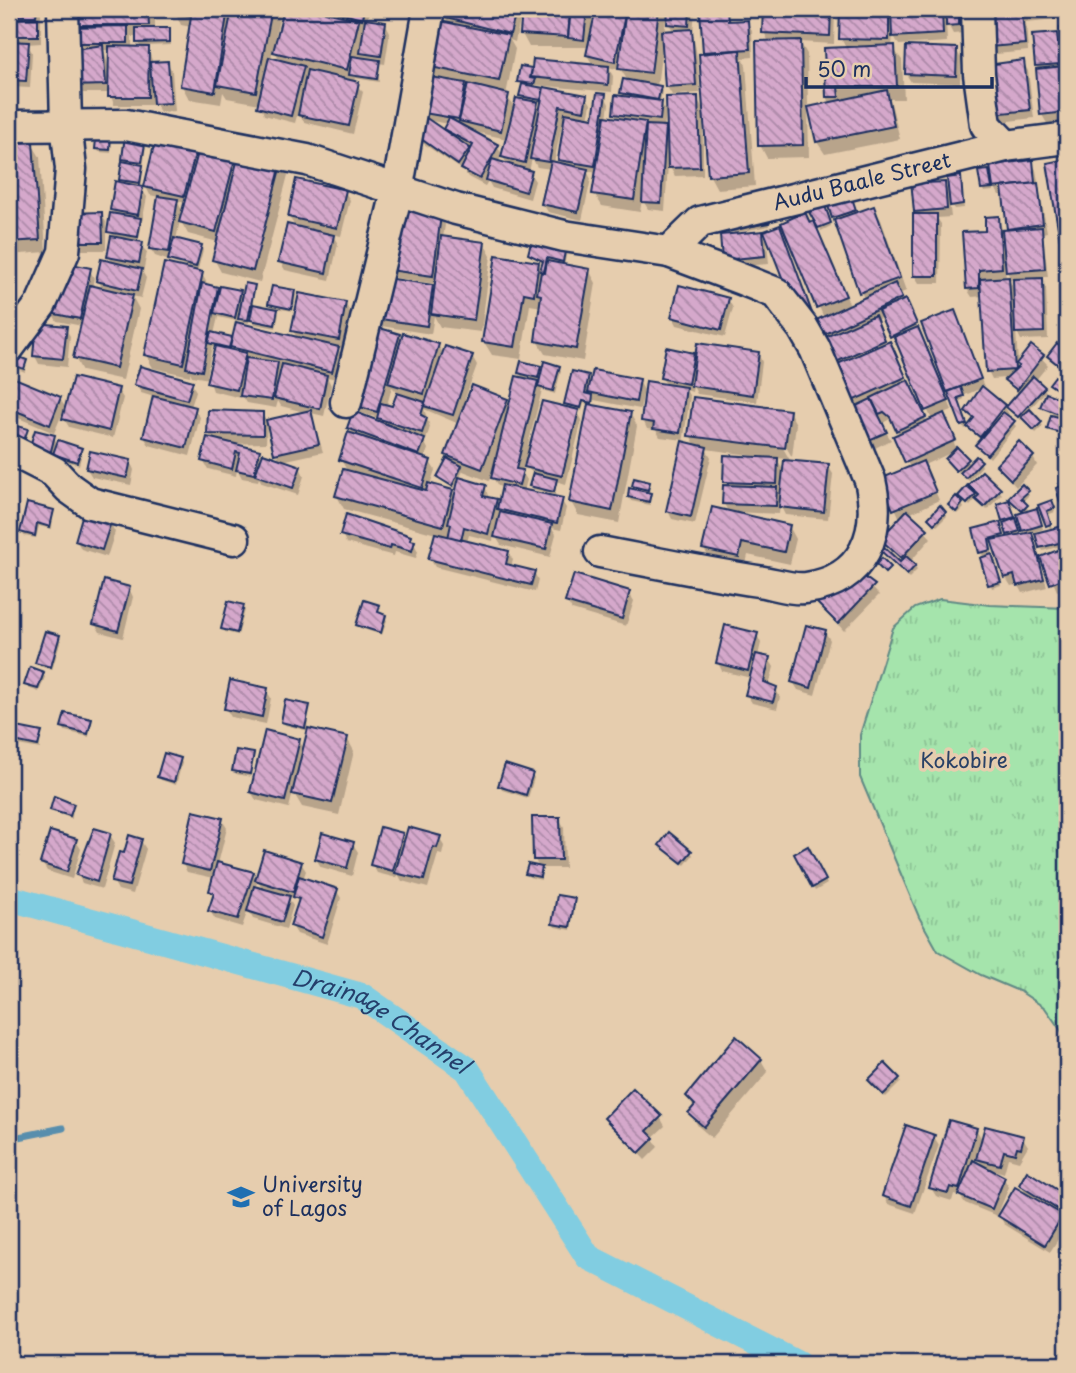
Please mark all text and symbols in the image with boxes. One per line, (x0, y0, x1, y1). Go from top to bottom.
scale bar (806, 46, 992, 90)
text: 50 m (817, 52, 871, 84)
street label: Audu Baale Street (769, 142, 954, 217)
park label: Kokobire (920, 743, 1008, 775)
water label: Drainage Channel (288, 958, 480, 1084)
place label: University of Lagos (262, 1167, 363, 1223)
school or university icon: University of Lagos (226, 1182, 256, 1212)

